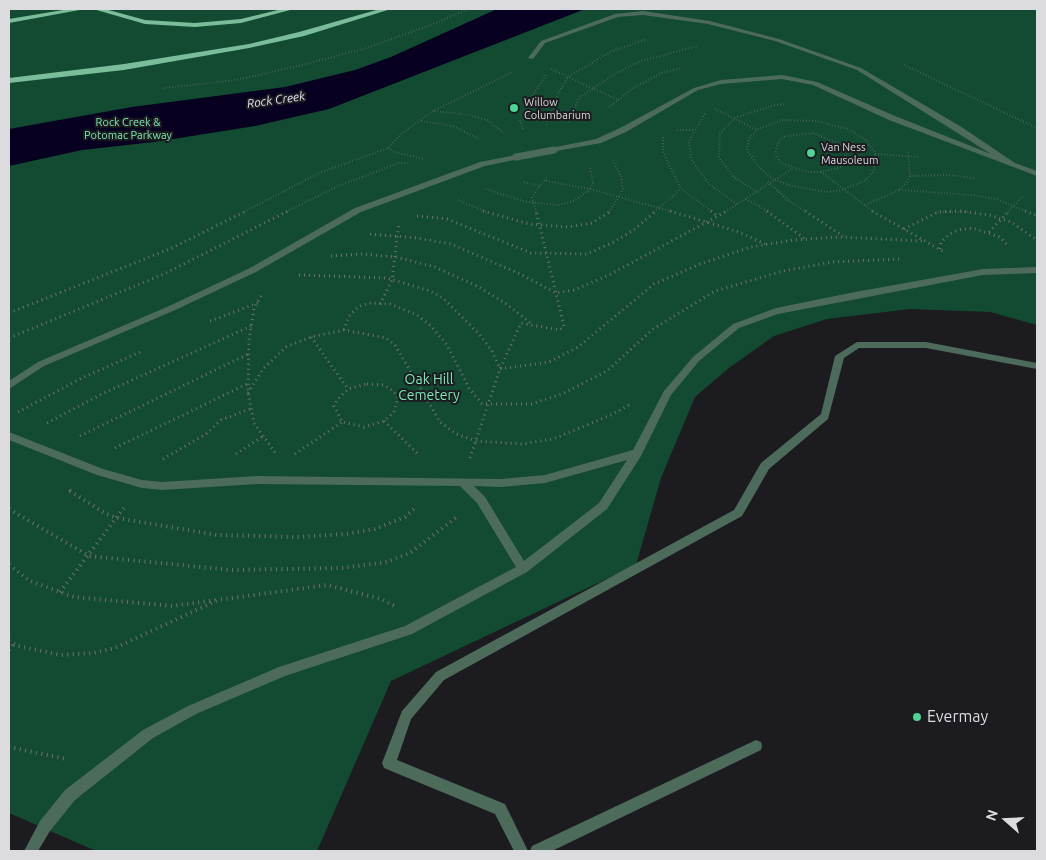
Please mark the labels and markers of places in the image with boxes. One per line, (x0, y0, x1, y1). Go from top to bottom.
place label: Willow Columbarium (524, 95, 591, 121)
marker: Willow Columbarium (508, 102, 520, 114)
place label: Van Ness Mausoleum (821, 140, 878, 166)
marker: Van Ness Mausoleum (805, 147, 817, 159)
place label: Evermay (927, 707, 988, 727)
marker: Evermay (911, 711, 923, 723)

